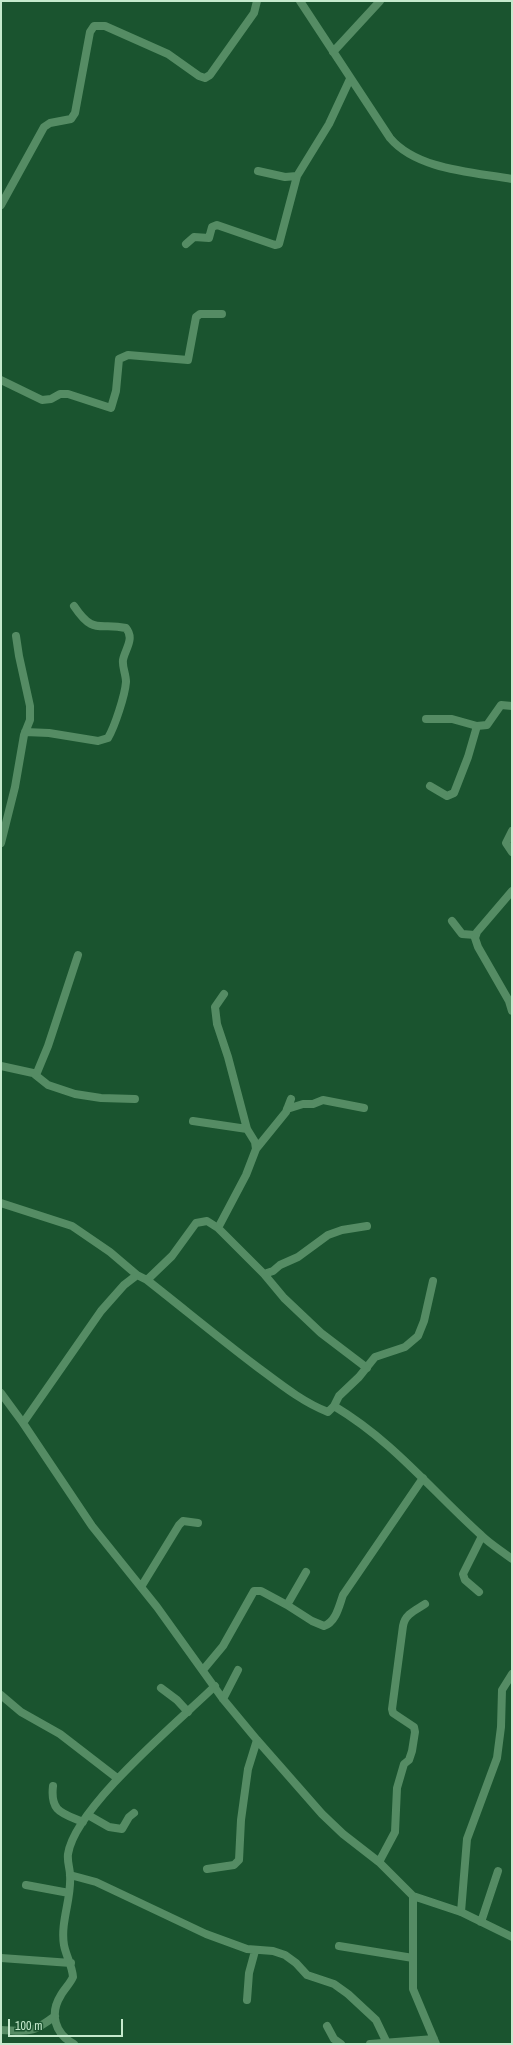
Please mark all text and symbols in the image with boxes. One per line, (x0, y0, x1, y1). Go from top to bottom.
scale bar (10, 2011, 125, 2037)
text: 100 m (15, 2018, 42, 2034)

